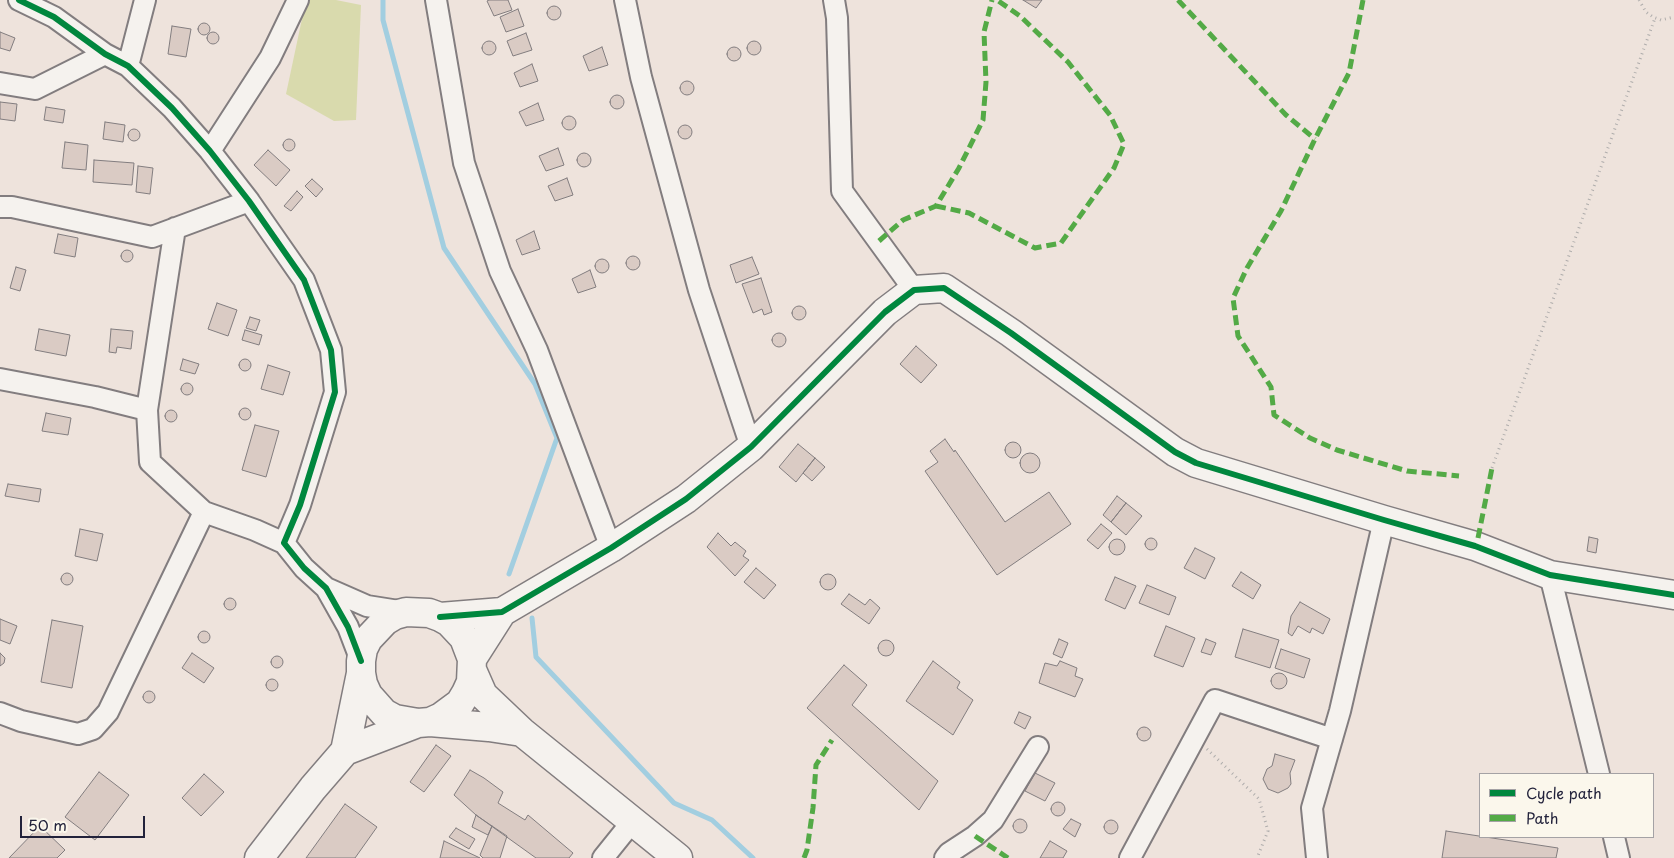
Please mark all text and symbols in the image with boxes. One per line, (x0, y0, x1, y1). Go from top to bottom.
legend (1479, 773, 1654, 838)
text: Cycle path (1526, 781, 1602, 804)
scale bar (22, 806, 148, 838)
text: Path (1526, 806, 1558, 829)
text: 50 m (28, 813, 67, 836)

